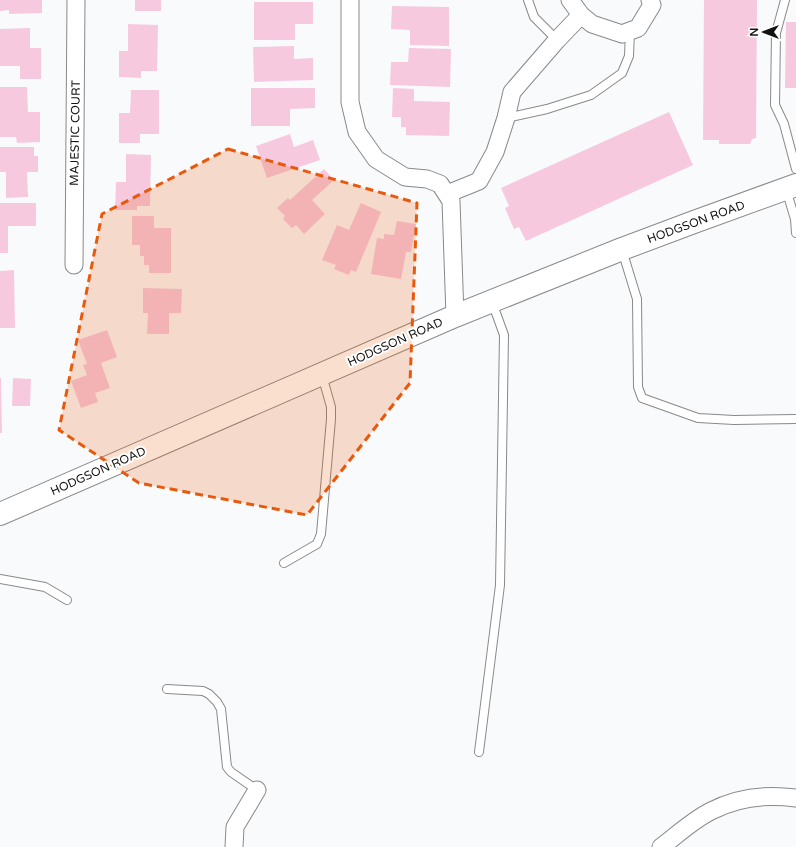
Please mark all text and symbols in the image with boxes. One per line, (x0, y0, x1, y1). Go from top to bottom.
north arrow (744, 12, 784, 52)
text: N (748, 28, 761, 36)
street label: MAJESTIC COURT (67, 79, 83, 186)
street label: HODGSON ROAD (645, 198, 747, 246)
street label: HODGSON ROAD (345, 315, 445, 369)
street label: HODGSON ROAD (48, 444, 148, 498)

